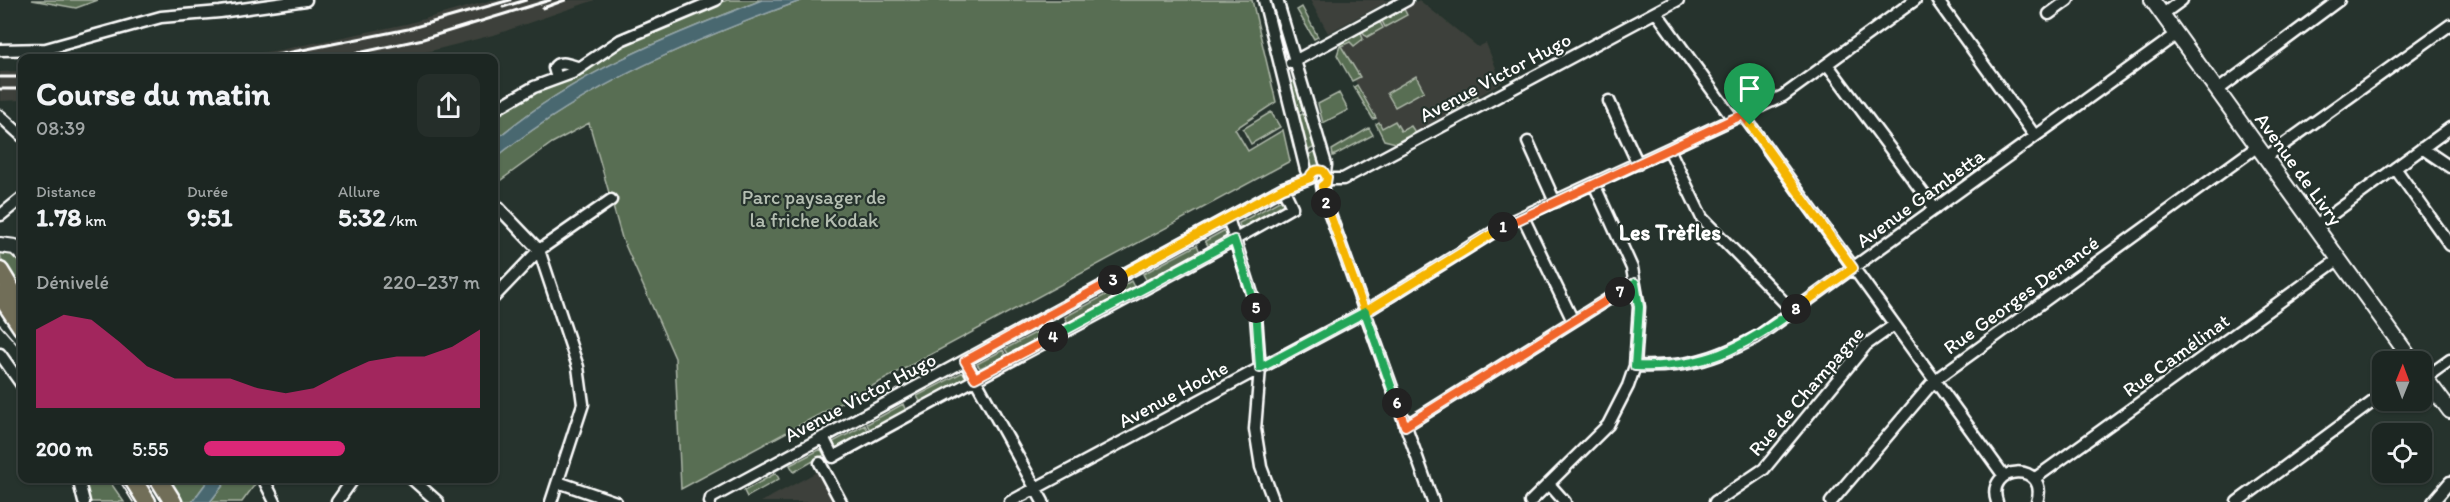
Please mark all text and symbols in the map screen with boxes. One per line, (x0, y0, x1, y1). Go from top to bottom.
street label: Avenue Victor Hugo (1415, 27, 1575, 127)
pin (1724, 63, 1775, 125)
icon: arrive (1733, 72, 1766, 105)
text: Course du matin (36, 74, 270, 113)
button: share (417, 74, 480, 137)
street label: Avenue de Livry (2250, 108, 2348, 230)
text: 08:39 (36, 116, 86, 140)
street label: Avenue Gambetta (1851, 143, 1989, 253)
text: Distance (36, 182, 96, 201)
text: Durée (187, 182, 228, 201)
text: Allure (338, 182, 380, 201)
park label: Parc paysager de la friche Kodak (742, 185, 886, 232)
pin: 2 (1311, 188, 1341, 218)
text: 2 (1322, 193, 1330, 212)
text: 1.78 (36, 201, 82, 233)
text: 9:51 (187, 201, 233, 233)
text: 5:32 (338, 201, 386, 233)
text: km (82, 211, 106, 230)
text: /km (386, 211, 417, 230)
pin: 1 (1488, 212, 1518, 242)
text: 1 (1499, 217, 1507, 236)
district label: Les Trèfles (1619, 219, 1721, 246)
street label: Rue Georges Denancé (1939, 231, 2103, 359)
pin: 3 (1098, 265, 1128, 295)
text: Dénivelé (36, 270, 109, 294)
text: 220–237 m (383, 270, 480, 294)
text: 3 (1109, 270, 1117, 289)
pin: 7 (1605, 277, 1635, 307)
text: 7 (1616, 282, 1624, 301)
pin: 5 (1241, 293, 1271, 323)
pin: 8 (1781, 294, 1811, 324)
text: 5 (1252, 298, 1260, 317)
text: 8 (1792, 299, 1800, 318)
street label: Rue Camélinat (2118, 308, 2234, 402)
street label: Rue de Champagne (1743, 321, 1869, 461)
pin: 4 (1038, 322, 1068, 352)
text: 4 (1048, 327, 1058, 346)
street label: Avenue Victor Hugo (780, 347, 940, 447)
north arrow (2372, 351, 2432, 411)
map controls (2372, 351, 2432, 483)
street label: Avenue Hoche (1114, 355, 1232, 433)
pin: 6 (1382, 388, 1412, 418)
text: 6 (1393, 393, 1401, 412)
button: locate (2372, 423, 2432, 483)
text: 200 m (36, 437, 92, 461)
text: 5:55 (132, 437, 168, 461)

